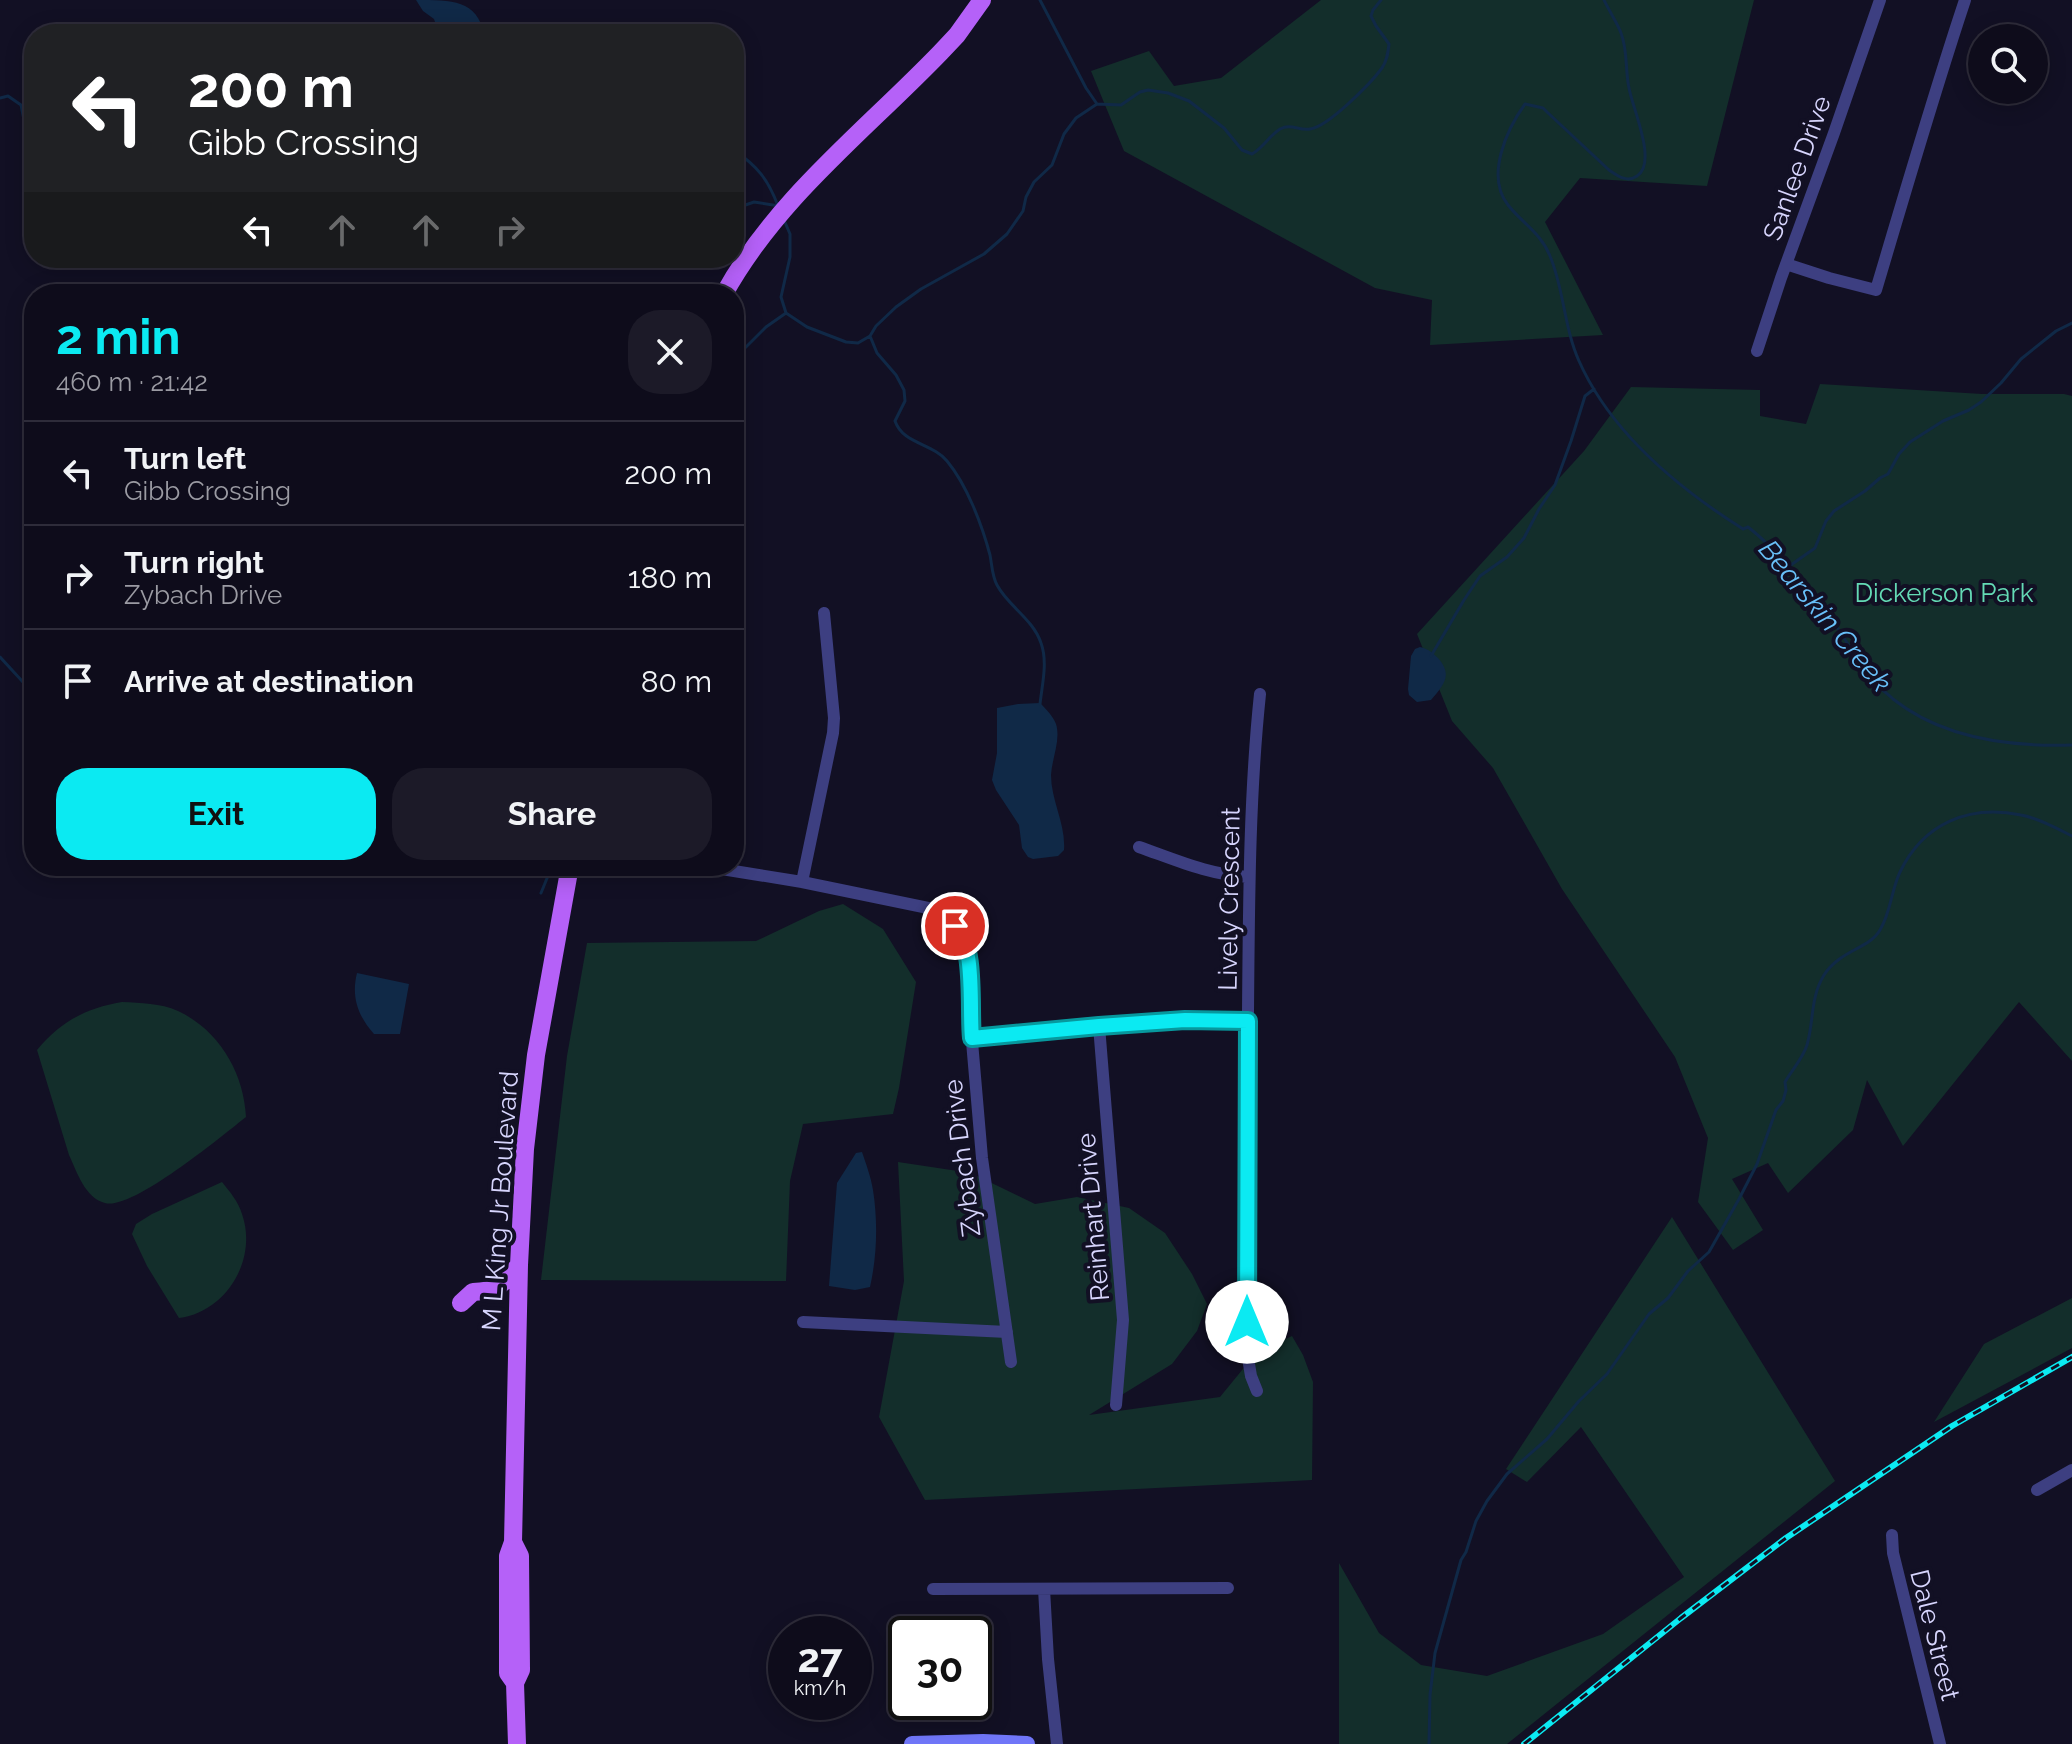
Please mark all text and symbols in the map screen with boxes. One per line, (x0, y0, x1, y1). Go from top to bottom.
map controls (1968, 24, 2048, 104)
button: search (1968, 24, 2048, 104)
text: 200 m (188, 54, 354, 120)
icon: left (56, 56, 160, 160)
street label: Sanlee Drive (1757, 92, 1837, 244)
text: Gibb Crossing (188, 121, 419, 163)
icon: left (236, 208, 280, 252)
icon: ahead (320, 208, 364, 252)
icon: ahead (404, 208, 448, 252)
icon: right (488, 208, 532, 252)
text: 2 min (56, 309, 181, 365)
button: close (628, 310, 712, 394)
text: 460 m · 21:42 (56, 367, 208, 397)
text: Turn left (124, 441, 246, 476)
icon: left (56, 451, 100, 495)
text: 200 m (624, 456, 712, 491)
text: Gibb Crossing (124, 476, 291, 506)
water label: Bearskin Creek (1752, 533, 1898, 699)
text: Turn right (124, 545, 264, 580)
icon: right (56, 555, 100, 599)
text: 180 m (628, 560, 712, 595)
park label: Dickerson Park (1855, 578, 2034, 608)
text: Zybach Drive (124, 580, 282, 610)
icon: arrive (56, 659, 100, 703)
text: Arrive at destination (124, 664, 414, 699)
text: 80 m (641, 664, 712, 699)
button: Exit (56, 768, 376, 860)
button: Share (392, 768, 712, 860)
street label: Lively Crescent (1212, 807, 1246, 991)
pin (921, 892, 989, 960)
icon: arrive (933, 904, 977, 948)
street label: M L King Jr Boulevard (476, 1070, 524, 1332)
street label: Zybach Drive (937, 1078, 987, 1238)
street label: Reinhart Drive (1071, 1132, 1115, 1302)
position arrow (1205, 1280, 1289, 1364)
street label: Dale Street (1904, 1566, 1966, 1704)
speed limit sign: 30 (888, 1616, 992, 1720)
text: 27 (797, 1634, 842, 1681)
text: km/h (794, 1676, 846, 1700)

